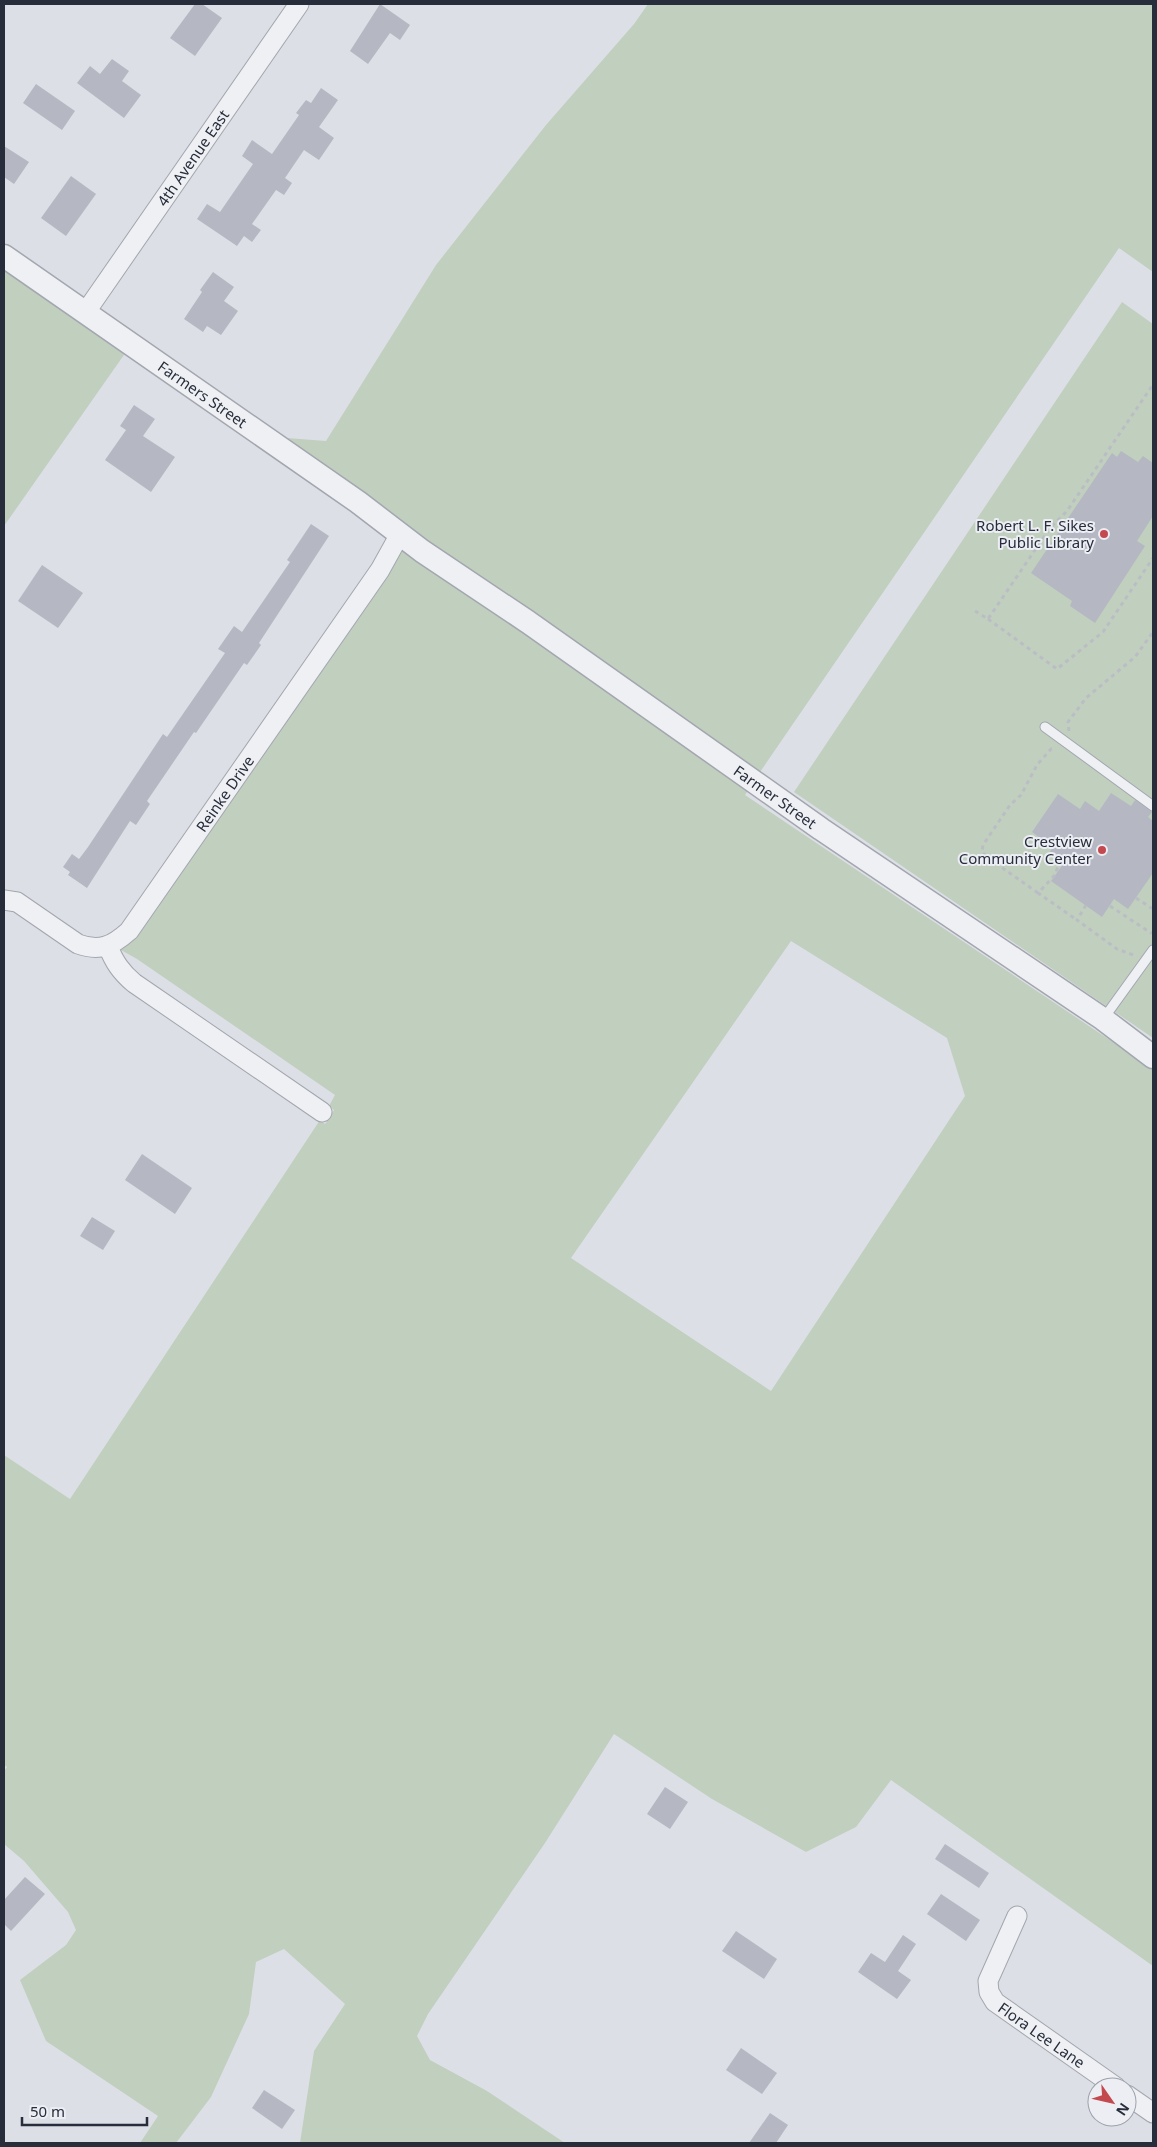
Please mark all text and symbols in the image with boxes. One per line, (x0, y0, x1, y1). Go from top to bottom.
street label: 4th Avenue East (152, 105, 233, 210)
street label: Farmers Street (154, 356, 252, 432)
place label: Robert L. F. Sikes Public Library (976, 515, 1094, 552)
marker: Robert L. F. Sikes Public Library (1098, 528, 1110, 540)
street label: Reinke Drive (191, 751, 258, 835)
street label: Farmer Street (730, 761, 821, 833)
place label: Crestview Community Center (959, 831, 1092, 868)
marker: Crestview Community Center (1096, 844, 1108, 856)
street label: Flora Lee Lane (994, 1997, 1089, 2072)
north arrow (1087, 2077, 1137, 2127)
scale bar (22, 2094, 148, 2126)
text: N (1112, 2100, 1134, 2120)
text: 50 m (30, 2101, 65, 2121)

